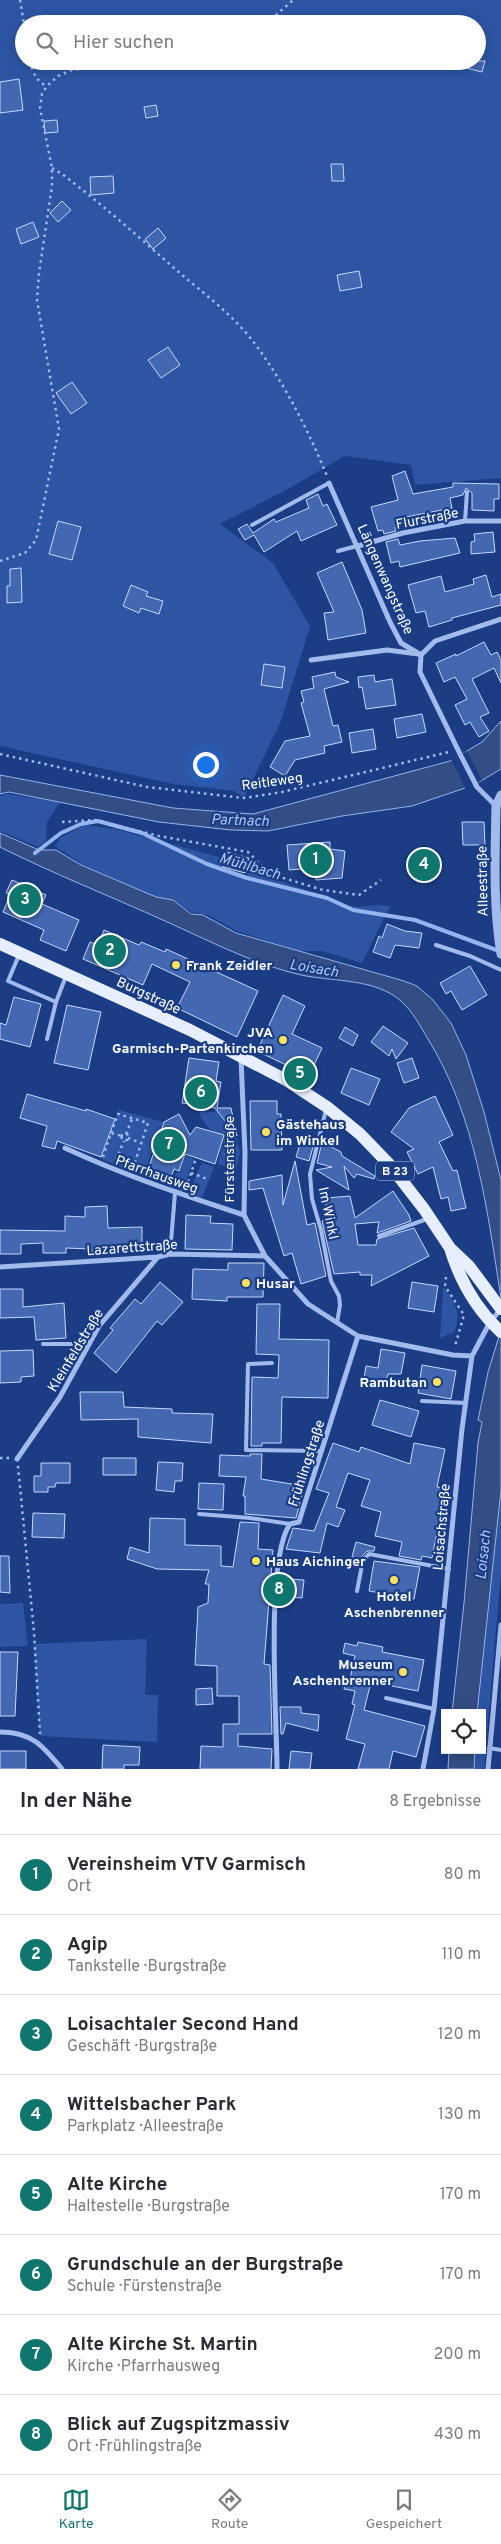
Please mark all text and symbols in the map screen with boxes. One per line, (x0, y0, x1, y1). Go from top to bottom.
search box (15, 15, 486, 70)
icon: search (33, 29, 61, 57)
text: Hier suchen (73, 31, 174, 55)
street label: Flurstraße (394, 505, 460, 534)
street label: Längenwangstraße (353, 522, 417, 637)
your location (193, 752, 219, 778)
street label: Reitleweg (240, 770, 304, 795)
water label: Partnach (210, 811, 269, 832)
pin: 1 (300, 841, 332, 879)
street label: Alleestraße (474, 845, 493, 917)
pin: 4 (408, 846, 440, 884)
water label: Mühlbach (217, 850, 283, 885)
pin: 3 (9, 881, 41, 919)
pin: 2 (94, 932, 126, 970)
water label: Loisach (288, 956, 340, 983)
place label: Frank Zeidler (186, 958, 273, 975)
marker: Frank Zeidler (170, 959, 182, 971)
street label: Burgstraße (113, 974, 183, 1019)
place label: JVA Garmisch-Partenkirchen (112, 1025, 273, 1058)
marker: JVA Garmisch-Partenkirchen (277, 1034, 289, 1046)
pin: 5 (284, 1055, 316, 1093)
pin: 6 (185, 1074, 217, 1112)
street label: Fürstenstraße (222, 1116, 239, 1202)
place label: Gästehaus im Winkel (276, 1117, 345, 1150)
pin: 7 (153, 1126, 185, 1164)
marker: Gästehaus im Winkel (260, 1126, 272, 1138)
street label: Pfarrhausweg (113, 1153, 200, 1198)
road number: B 23 (376, 1162, 414, 1180)
street label: Im Winkl (314, 1186, 341, 1241)
street label: Lazarettstraße (86, 1237, 178, 1260)
place label: Husar (256, 1276, 295, 1293)
marker: Husar (240, 1277, 252, 1289)
street label: Kleinfeldstraße (45, 1306, 108, 1396)
place label: Rambutan (360, 1375, 427, 1392)
marker: Rambutan (431, 1376, 443, 1388)
street label: Frühlingstraße (285, 1418, 329, 1509)
street label: Loisachstraße (430, 1483, 455, 1571)
water label: Loisach (472, 1530, 497, 1581)
place label: Haus Aichinger (266, 1554, 366, 1571)
marker: Haus Aichinger (250, 1555, 262, 1567)
pin: 8 (263, 1571, 295, 1609)
marker: Hotel Aschenbrenner (388, 1574, 400, 1586)
place label: Hotel Aschenbrenner (344, 1589, 444, 1622)
place label: Museum Aschenbrenner (293, 1657, 393, 1690)
marker: Museum Aschenbrenner (397, 1666, 409, 1678)
map controls (441, 1709, 486, 1754)
button: locate (441, 1709, 486, 1754)
text: In der Nähe (20, 1788, 132, 1815)
text: 8 Ergebnisse (389, 1792, 481, 1812)
text: Vereinsheim VTV Garmisch (67, 1853, 306, 1877)
text: 1 (33, 1865, 39, 1885)
text: 80 m (444, 1865, 481, 1885)
text: Ort (67, 1877, 91, 1897)
text: Agip (67, 1933, 108, 1957)
text: 2 (31, 1945, 41, 1965)
text: 110 m (441, 1945, 481, 1965)
text: Tankstelle · Burgstraße (67, 1957, 226, 1977)
text: Loisachtaler Second Hand (67, 2013, 299, 2037)
text: 3 (31, 2025, 41, 2045)
text: 120 m (438, 2025, 481, 2045)
text: Geschäft · Burgstraße (67, 2037, 217, 2057)
text: Wittelsbacher Park (67, 2093, 236, 2117)
text: 4 (31, 2105, 41, 2125)
text: 130 m (438, 2105, 481, 2125)
text: Parkplatz · Alleestraße (67, 2117, 224, 2137)
text: Alte Kirche (67, 2173, 167, 2197)
text: 5 (31, 2185, 41, 2205)
text: 170 m (440, 2185, 481, 2205)
text: Haltestelle · Burgstraße (67, 2197, 230, 2217)
text: Grundschule an der Burgstraße (67, 2253, 343, 2277)
text: 6 (31, 2265, 41, 2285)
text: 170 m (440, 2265, 481, 2285)
text: Schule · Fürstenstraße (67, 2277, 222, 2297)
text: Alte Kirche St. Martin (67, 2333, 258, 2357)
text: 7 (32, 2345, 40, 2365)
text: 200 m (433, 2345, 481, 2365)
text: Kirche · Pfarrhausweg (67, 2357, 220, 2377)
text: Blick auf Zugspitzmassiv (67, 2413, 289, 2437)
text: 8 (31, 2425, 41, 2445)
text: 430 m (434, 2425, 481, 2445)
text: Ort · Frühlingstraße (67, 2437, 202, 2457)
tab: Karte (59, 2486, 94, 2533)
tab: Route (211, 2486, 248, 2533)
tab: Gespeichert (366, 2486, 442, 2533)

